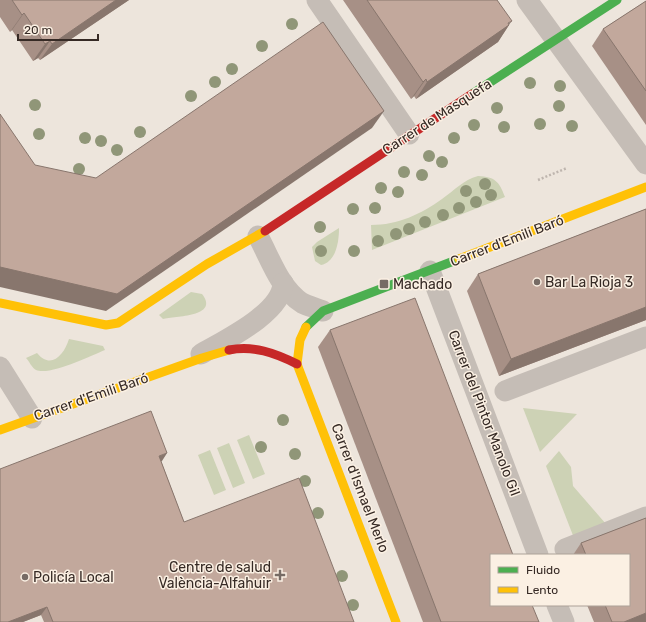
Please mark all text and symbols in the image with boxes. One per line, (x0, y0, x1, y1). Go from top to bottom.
scale bar (18, 16, 98, 42)
text: 20 m (24, 23, 52, 37)
street label: Carrer de Masquefa (379, 75, 495, 159)
street label: Carrer d'Emili Baró (448, 212, 566, 270)
place label: Bar La Rioja 3 (545, 274, 633, 291)
place label: Machado (393, 276, 452, 293)
marker: Bar La Rioja 3 (532, 277, 542, 287)
marker: Machado (378, 278, 390, 290)
street label: Carrer del Pintor Manolo Gil (445, 328, 523, 498)
street label: Carrer d'Emili Baró (31, 369, 151, 425)
street label: Carrer d'Ismael Merlo (328, 421, 392, 555)
legend (490, 554, 630, 606)
place label: Centre de salud València-Alfahuir (158, 559, 272, 592)
text: Fluido (526, 563, 560, 577)
place label: Policía Local (33, 569, 114, 586)
marker: Centre de salud València-Alfahuir (274, 569, 286, 581)
marker: Policía Local (20, 572, 30, 582)
text: Lento (526, 583, 558, 597)

